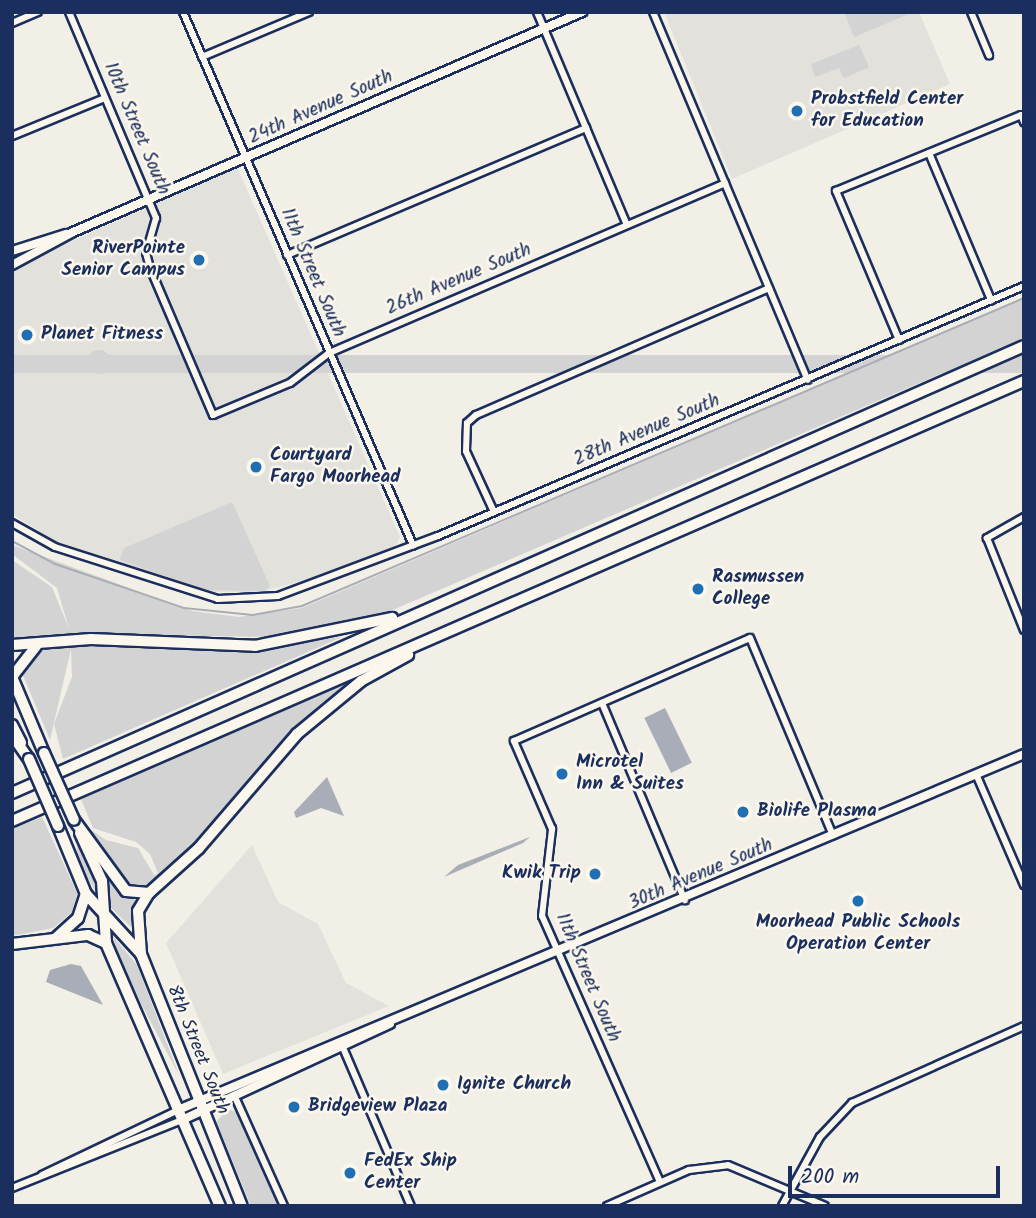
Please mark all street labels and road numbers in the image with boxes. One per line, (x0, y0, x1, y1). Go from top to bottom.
street label: 10th Street South (98, 59, 174, 199)
street label: 24th Avenue South (245, 66, 397, 150)
street label: 11th Street South (274, 205, 350, 341)
street label: 26th Avenue South (383, 239, 535, 321)
street label: 28th Avenue South (570, 390, 724, 472)
street label: 30th Avenue South (625, 834, 777, 916)
street label: 11th Street South (549, 910, 625, 1046)
street label: 8th Street South (161, 982, 233, 1118)

